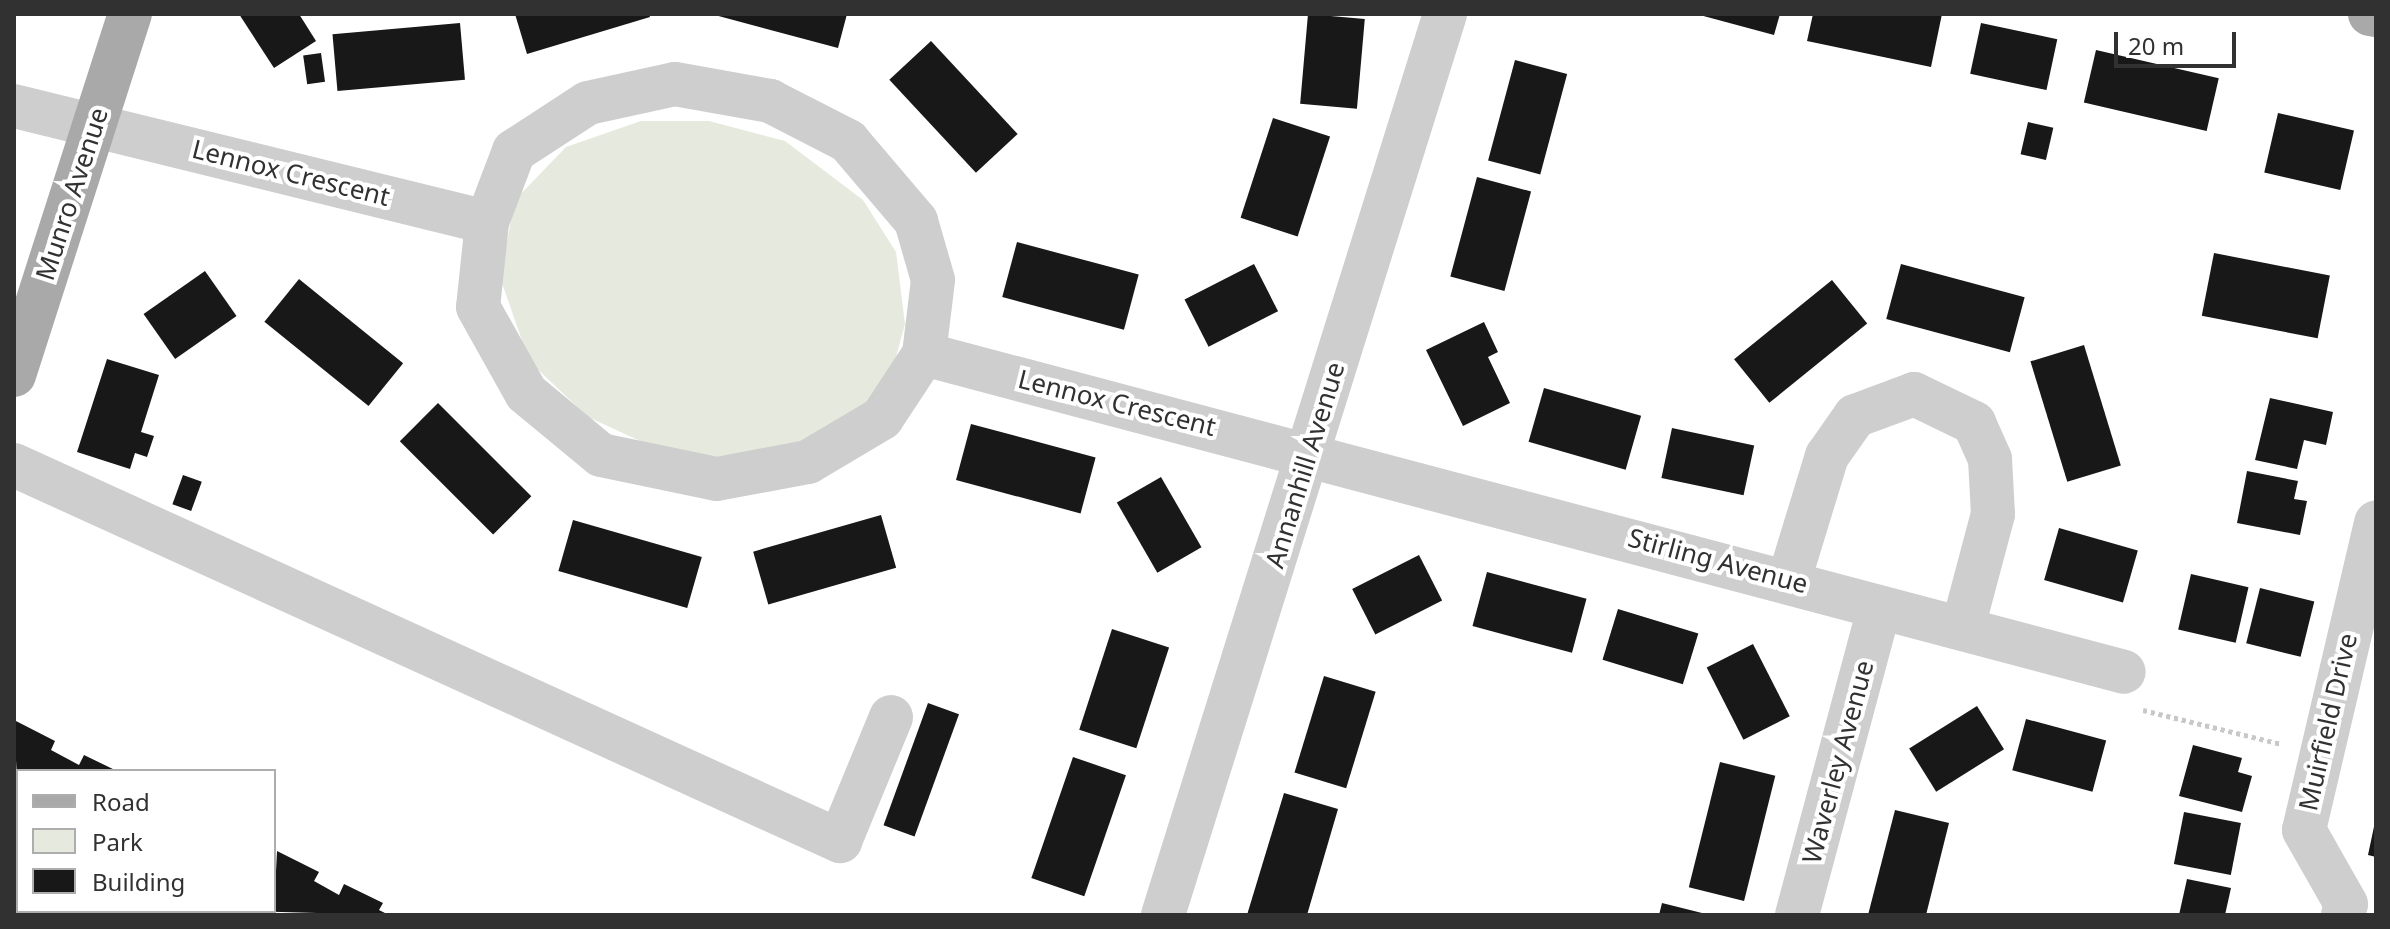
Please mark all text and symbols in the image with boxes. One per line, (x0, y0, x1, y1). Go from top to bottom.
scale bar (2118, 16, 2240, 66)
text: 20 m (2128, 29, 2184, 62)
street label: Munro Avenue (29, 104, 115, 284)
street label: Lennox Crescent (189, 133, 393, 213)
street label: Annanhill Avenue (1259, 358, 1351, 572)
street label: Lennox Crescent (1015, 363, 1219, 443)
street label: Stirling Avenue (1625, 522, 1811, 600)
street label: Muirfield Drive (2292, 630, 2364, 814)
street label: Waverley Avenue (1796, 657, 1880, 867)
legend (16, 769, 276, 913)
text: Road (92, 785, 150, 818)
text: Park (92, 825, 143, 858)
text: Building (92, 865, 185, 898)

